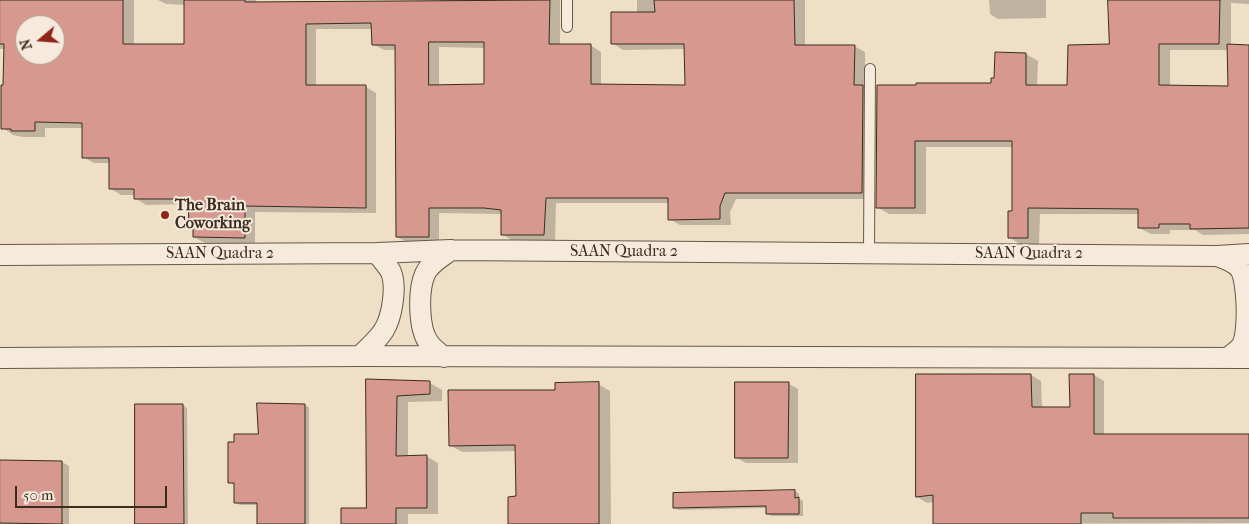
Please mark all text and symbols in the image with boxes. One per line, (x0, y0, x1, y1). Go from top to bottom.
north arrow (15, 15, 65, 65)
text: N (16, 37, 36, 52)
place label: The Brain Coworking (175, 196, 251, 234)
marker: The Brain Coworking (159, 209, 171, 221)
street label: SAAN Quadra 2 (570, 242, 678, 262)
street label: SAAN Quadra 2 (166, 244, 274, 264)
street label: SAAN Quadra 2 (975, 244, 1083, 264)
scale bar (18, 476, 170, 508)
text: 50 m (23, 486, 53, 504)

